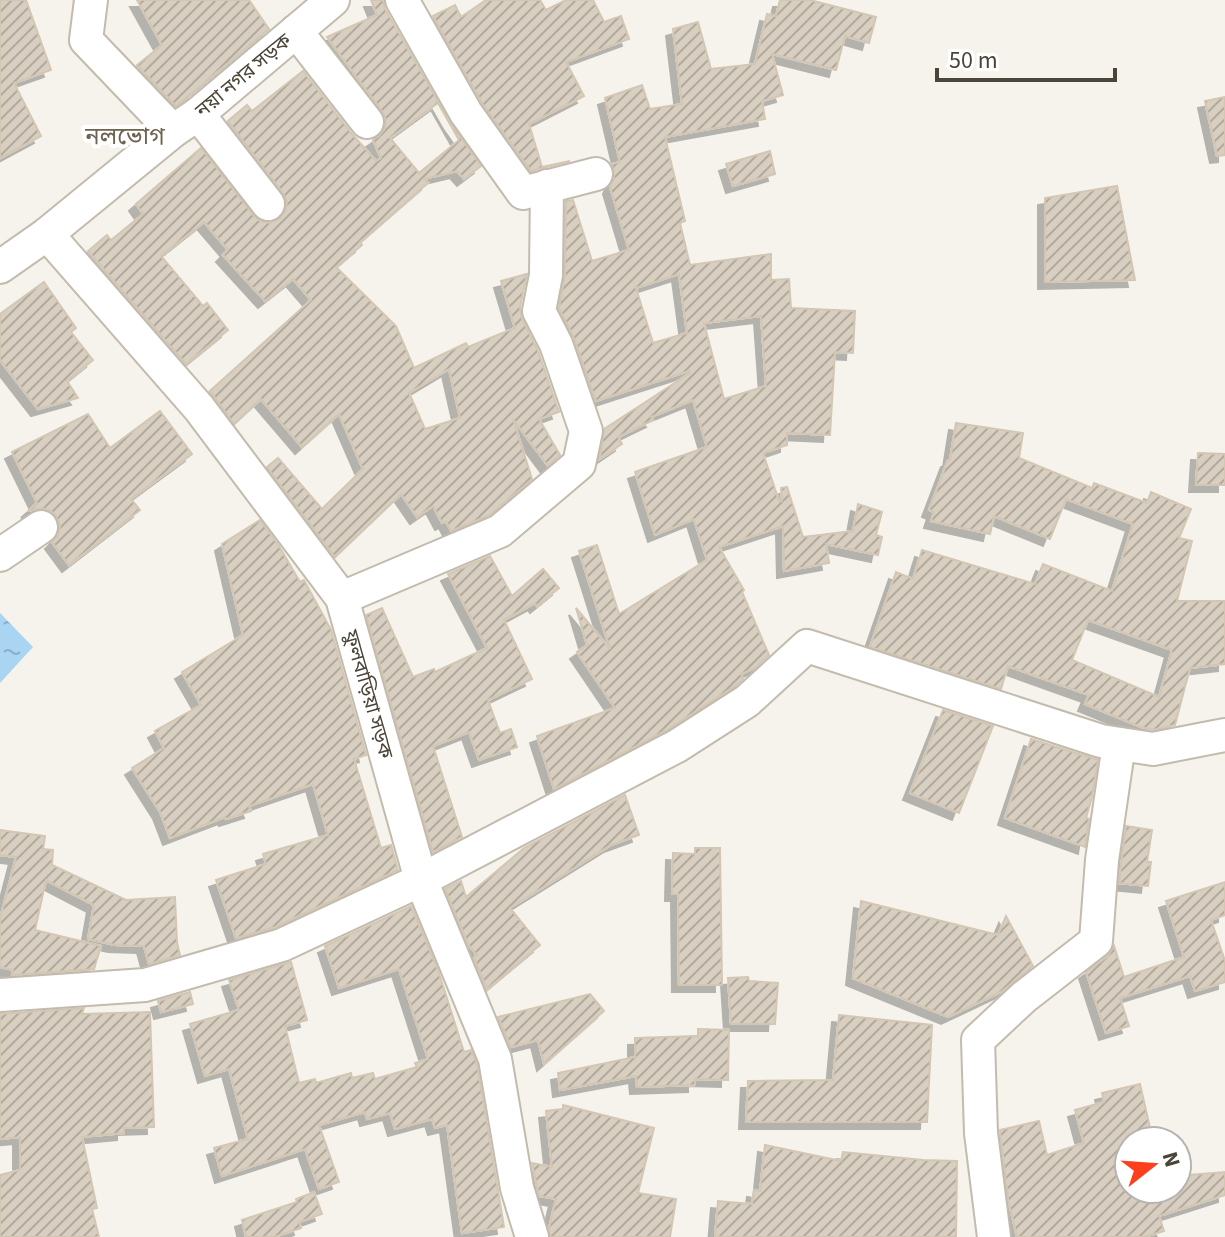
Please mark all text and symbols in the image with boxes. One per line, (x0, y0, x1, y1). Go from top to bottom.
street label: নয়া নগর সড়ক (189, 27, 298, 125)
scale bar (937, 32, 1115, 82)
text: 50 m (949, 43, 998, 78)
district label: নলভোগ (84, 119, 165, 154)
street label: ফুলবাড়িয়া সড়ক (336, 626, 400, 763)
north arrow (1113, 1125, 1193, 1205)
text: N (1154, 1148, 1189, 1171)

